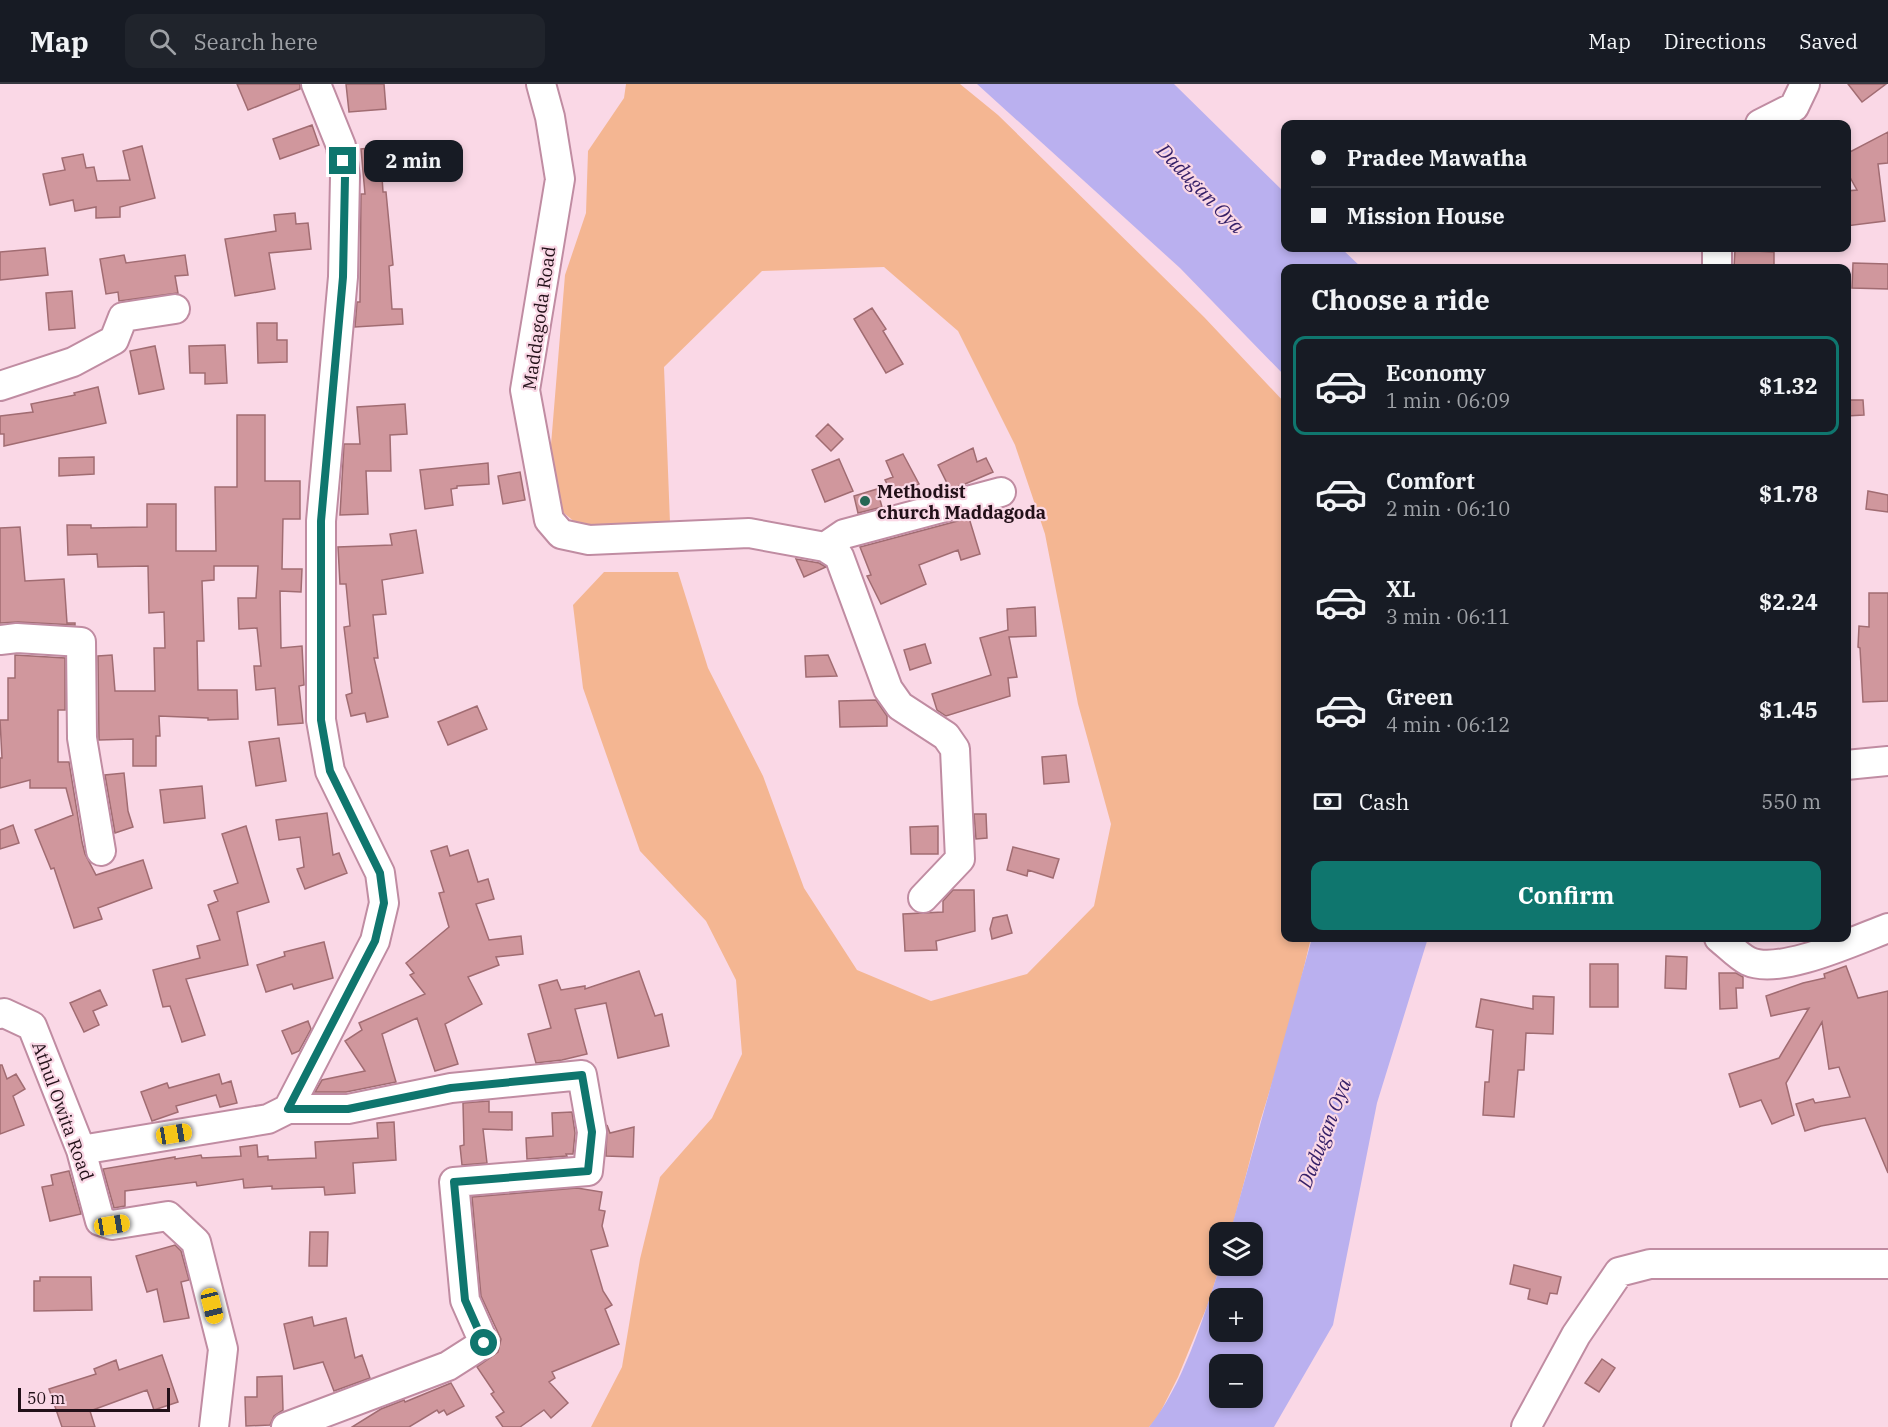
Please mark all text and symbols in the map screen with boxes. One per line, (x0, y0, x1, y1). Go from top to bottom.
search box (125, 14, 545, 68)
text: Map (30, 23, 89, 60)
icon: search (146, 25, 179, 58)
text: Search here (194, 27, 318, 56)
text: Map (1588, 27, 1631, 55)
text: Directions (1664, 27, 1766, 55)
text: Saved (1799, 27, 1858, 55)
water label: Dadugan Oya (1150, 136, 1251, 239)
callout: 2 min (364, 140, 463, 182)
text: Pradee Mawatha (1347, 143, 1527, 172)
route end (329, 147, 356, 174)
text: 2 min (386, 147, 442, 174)
text: Mission House (1347, 201, 1505, 230)
street label: Maddagoda Road (518, 245, 560, 391)
text: Choose a ride (1311, 282, 1490, 317)
text: Economy (1386, 358, 1486, 387)
icon: car (1314, 359, 1368, 413)
text: $1.32 (1759, 371, 1818, 400)
text: 1 min · 06:09 (1386, 387, 1510, 414)
text: Comfort (1386, 466, 1475, 495)
icon: car (1314, 467, 1368, 521)
text: $1.78 (1759, 479, 1818, 508)
place label: Methodist church Maddagoda (877, 480, 1046, 524)
marker: Methodist church Maddagoda (858, 494, 872, 508)
text: 2 min · 06:10 (1386, 495, 1510, 522)
text: XL (1386, 574, 1416, 603)
icon: car (1314, 575, 1368, 629)
text: $2.24 (1759, 587, 1818, 616)
text: 3 min · 06:11 (1386, 603, 1510, 630)
text: Green (1386, 682, 1453, 711)
icon: car (1314, 683, 1368, 737)
text: $1.45 (1759, 695, 1818, 724)
text: 4 min · 06:12 (1386, 711, 1510, 738)
icon: cash (1311, 785, 1344, 818)
text: Cash (1359, 787, 1410, 816)
text: 550 m (1761, 788, 1821, 815)
button: Confirm (1311, 861, 1821, 930)
street label: Athul Owita Road (27, 1038, 99, 1184)
water label: Dadugan Oya (1290, 1074, 1357, 1193)
car (155, 1122, 193, 1146)
car (93, 1213, 131, 1237)
map controls (1209, 1222, 1263, 1408)
button: layers (1209, 1222, 1263, 1276)
car (199, 1286, 225, 1326)
button: + (1209, 1288, 1263, 1342)
route start (470, 1329, 497, 1356)
button: − (1209, 1354, 1263, 1408)
scale bar (18, 1385, 170, 1412)
text: 50 m (27, 1388, 65, 1408)

